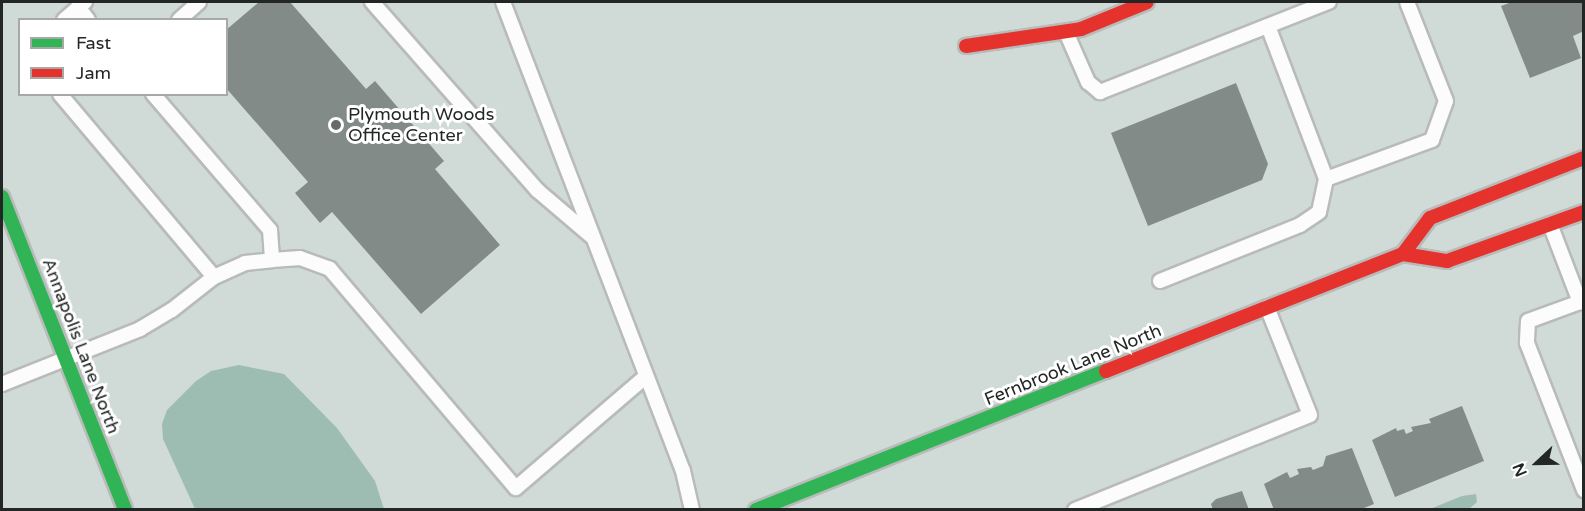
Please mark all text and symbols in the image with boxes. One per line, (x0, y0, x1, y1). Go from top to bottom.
legend (18, 18, 228, 96)
text: Fast (76, 32, 111, 54)
text: Jam (76, 62, 111, 84)
place label: Plymouth Woods Office Center (348, 104, 494, 146)
marker: Plymouth Woods Office Center (329, 118, 343, 132)
street label: Annapolis Lane North (38, 255, 124, 437)
street label: Fernbrook Lane North (981, 320, 1165, 410)
north arrow (1507, 433, 1567, 493)
text: N (1509, 460, 1532, 479)

